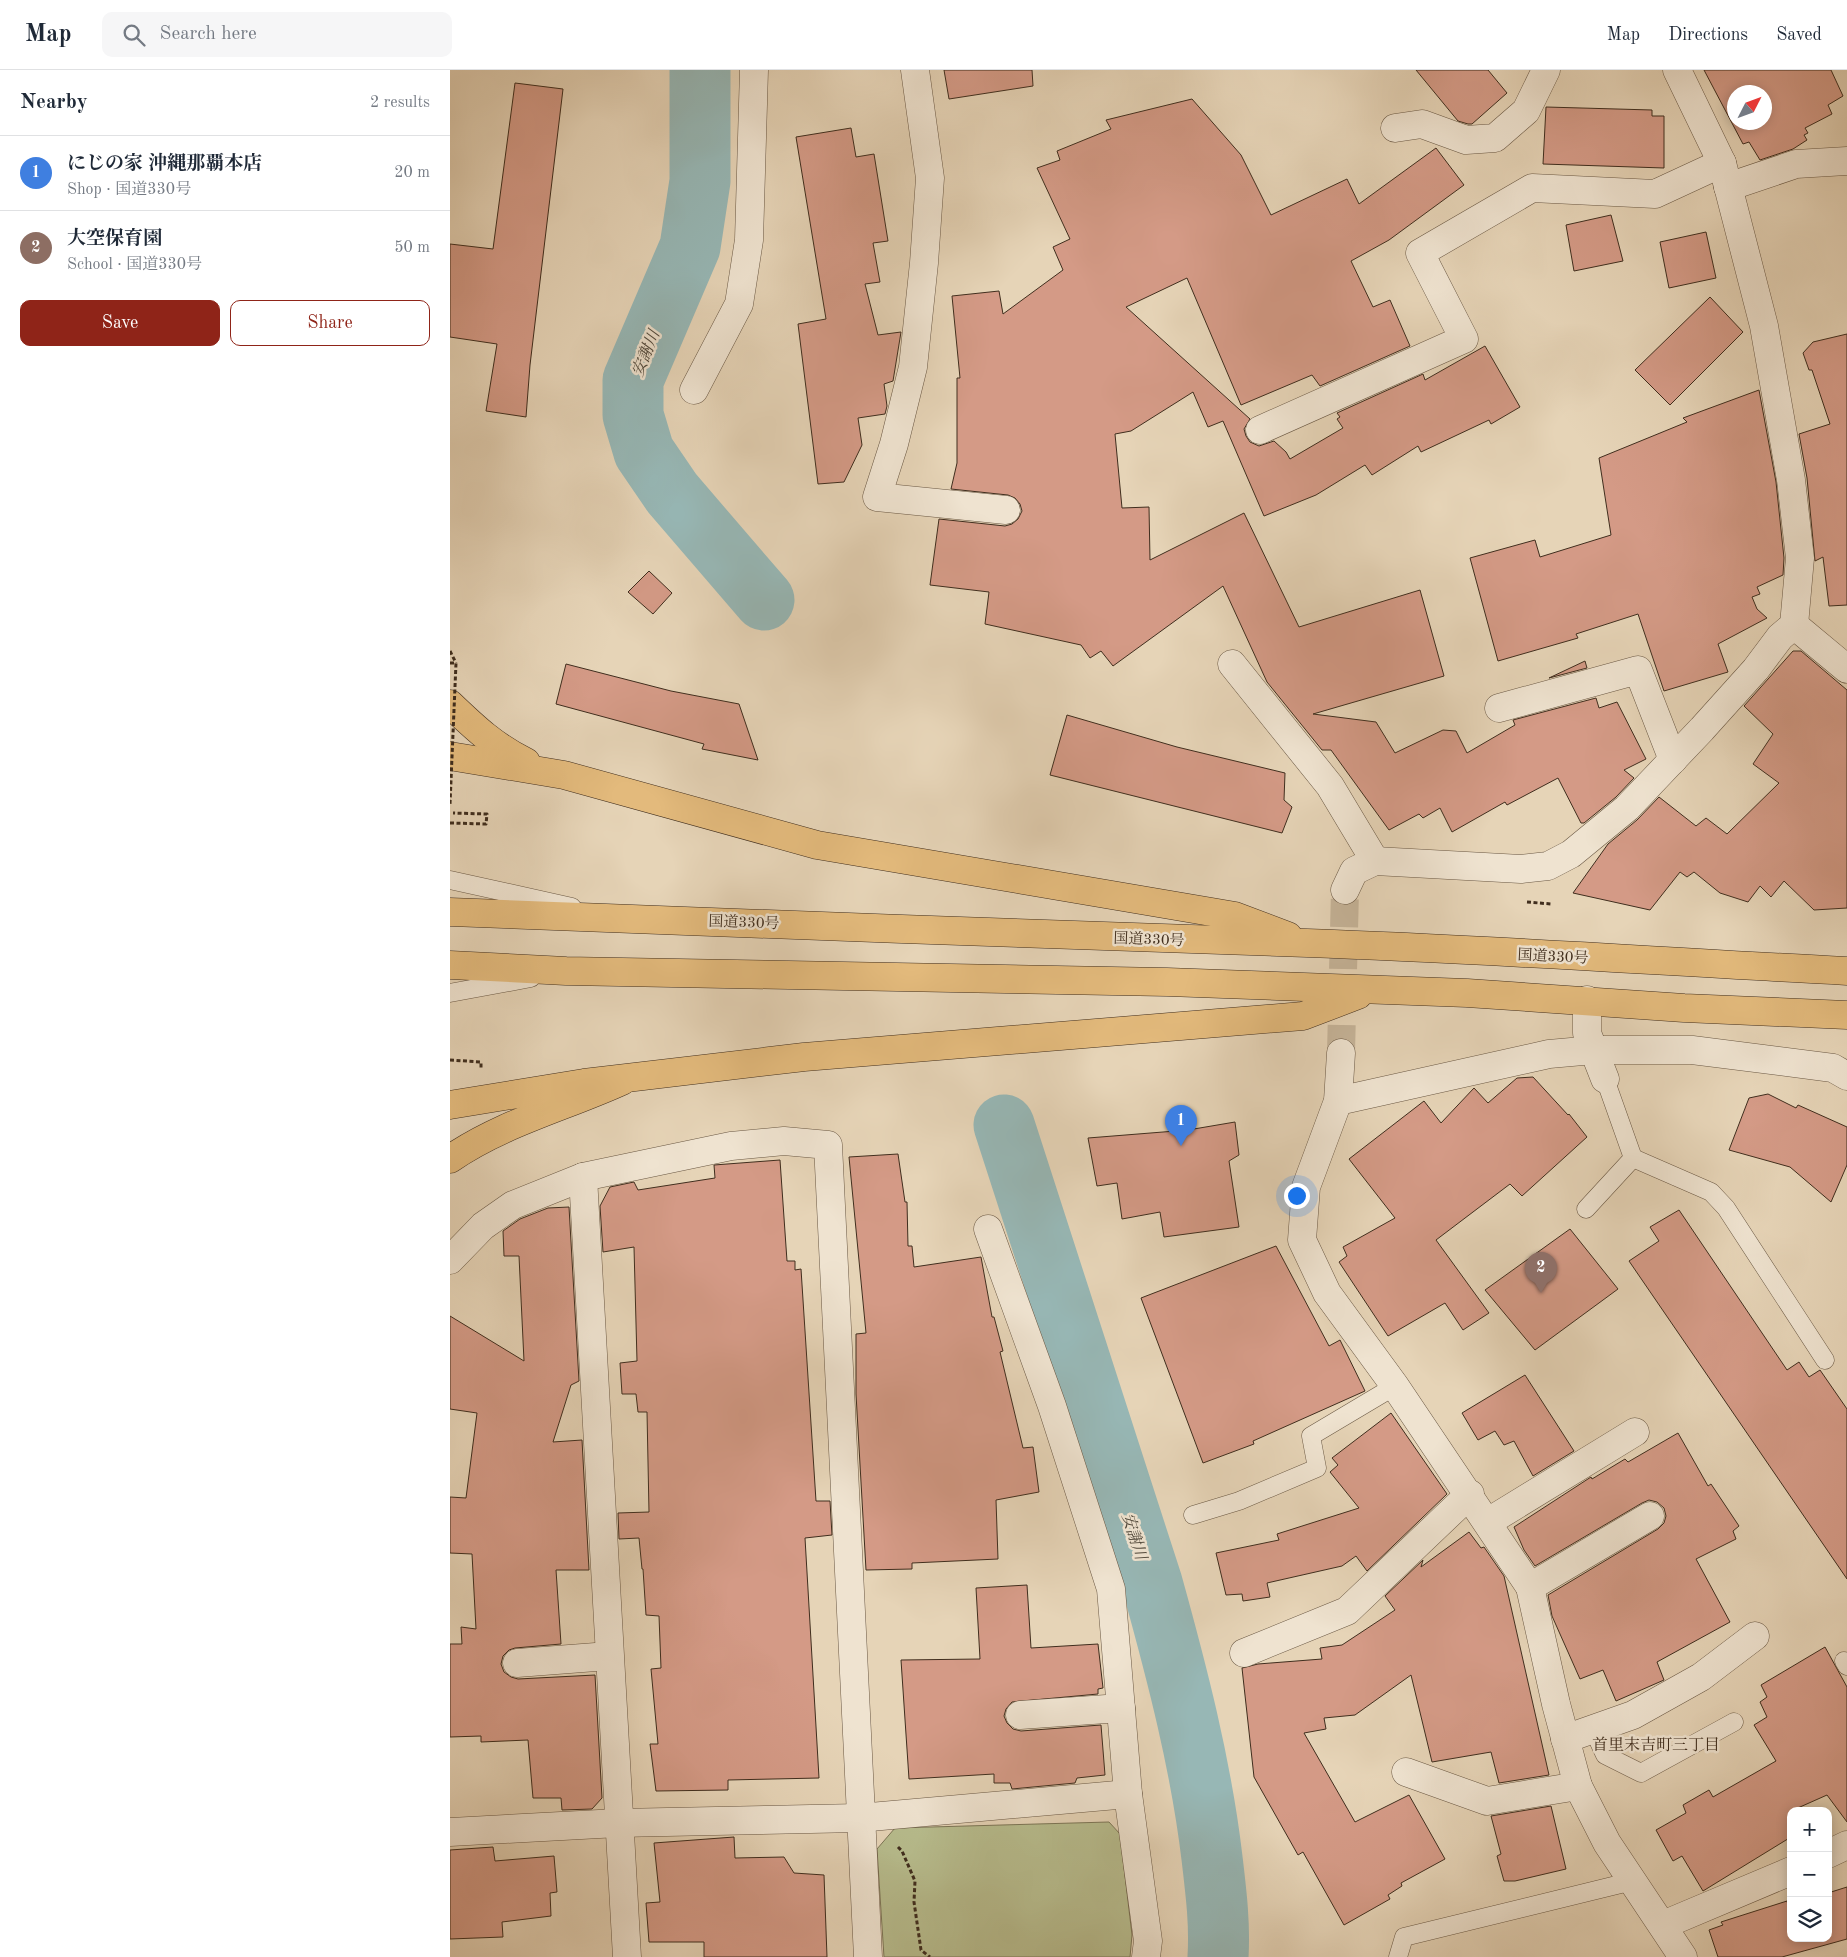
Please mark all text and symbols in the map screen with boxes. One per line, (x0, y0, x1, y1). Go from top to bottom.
search box (102, 12, 452, 57)
icon: search (120, 21, 148, 49)
text: Map (25, 23, 72, 47)
text: Search here (160, 25, 257, 44)
text: Map (1607, 26, 1640, 44)
text: Directions (1668, 26, 1748, 44)
text: Saved (1776, 26, 1822, 44)
north arrow (1727, 85, 1772, 130)
text: Nearby (20, 92, 88, 113)
text: 2 results (370, 95, 430, 111)
text: にじの家 沖縄那覇本店 (67, 155, 262, 174)
text: 1 (31, 165, 41, 181)
text: 20 m (394, 165, 430, 181)
text: Shop · 国道330号 (67, 182, 191, 198)
text: 大空保育園 (67, 230, 162, 249)
text: 2 (31, 240, 41, 256)
text: 50 m (394, 240, 430, 256)
text: School · 国道330号 (67, 257, 202, 273)
button: Save (20, 300, 220, 346)
button: Share (230, 300, 430, 346)
water label: 安謝川 (629, 326, 664, 379)
street label: 国道330号 (708, 913, 780, 932)
street label: 国道330号 (1113, 930, 1185, 949)
street label: 国道330号 (1517, 946, 1589, 967)
pin: 1 (1165, 1105, 1197, 1146)
your location (1284, 1183, 1310, 1209)
pin: 2 (1525, 1252, 1557, 1293)
water label: 安謝川 (1118, 1511, 1151, 1564)
district label: 首里末吉町三丁目 (1592, 1736, 1720, 1754)
map controls (1787, 1807, 1832, 1942)
button: + (1787, 1807, 1832, 1852)
button: − (1787, 1852, 1832, 1897)
button: layers (1787, 1897, 1832, 1942)

